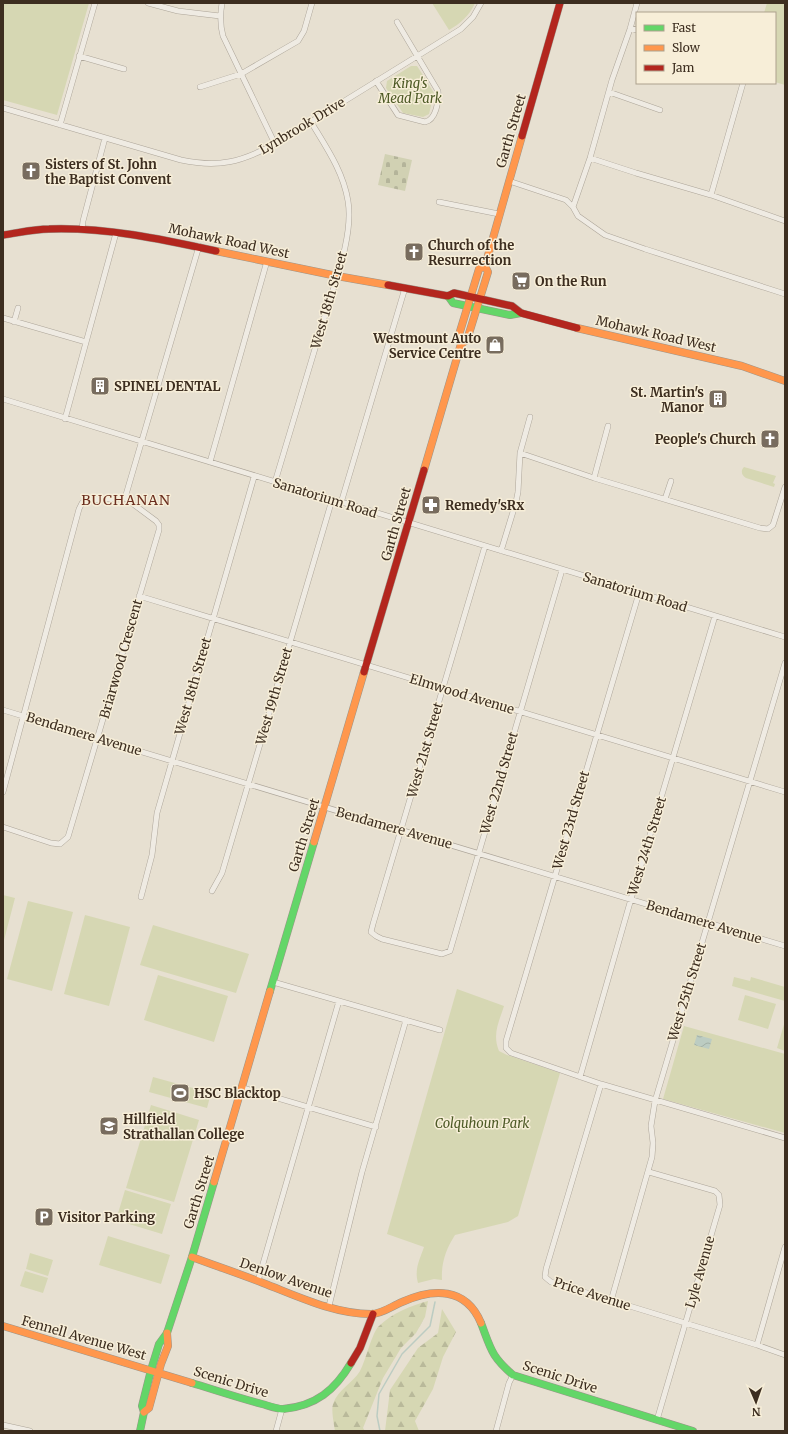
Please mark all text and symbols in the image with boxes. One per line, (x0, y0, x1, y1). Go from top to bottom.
legend (636, 12, 776, 84)
text: Fast (672, 20, 696, 35)
text: Slow (672, 40, 701, 55)
text: Jam (671, 60, 695, 75)
park label: King's Mead Park (377, 75, 442, 107)
street label: Garth Street (492, 92, 530, 170)
street label: Lynbrook Drive (256, 94, 348, 158)
place label: Sisters of St. John the Baptist Convent (45, 156, 172, 188)
church icon: Sisters of St. John the Baptist Convent (20, 160, 42, 182)
street label: Mohawk Road West (167, 220, 291, 262)
place label: Church of the Resurrection (428, 237, 514, 269)
church icon: Church of the Resurrection (403, 241, 425, 263)
street label: West 18th Street (307, 249, 351, 352)
supermarket icon: On the Run (510, 270, 532, 292)
place label: On the Run (535, 273, 607, 290)
street label: Mohawk Road West (594, 312, 718, 356)
place label: Westmount Auto Service Centre (372, 330, 481, 362)
shop icon: Westmount Auto Service Centre (484, 334, 506, 356)
building icon: SPINEL DENTAL (89, 375, 111, 397)
place label: SPINEL DENTAL (114, 378, 221, 395)
place label: St. Martin's Manor (630, 384, 704, 416)
building icon: St. Martin's Manor (707, 388, 729, 410)
church icon: People's Church (759, 428, 781, 450)
place label: People's Church (655, 431, 756, 448)
street label: Sanatorium Road (271, 474, 379, 522)
street label: Garth Street (377, 485, 415, 563)
district label: BUCHANAN (81, 491, 171, 509)
pharmacy icon: Remedy'sRx (420, 494, 442, 516)
place label: Remedy'sRx (445, 497, 524, 514)
street label: Sanatorium Road (581, 568, 689, 616)
street label: Briarwood Crescent (96, 597, 146, 721)
street label: West 18th Street (171, 635, 215, 738)
street label: West 19th Street (252, 645, 296, 748)
street label: Elmwood Avenue (408, 670, 517, 718)
street label: West 21st Street (403, 700, 447, 801)
street label: Bendamere Avenue (24, 708, 144, 760)
street label: West 22nd Street (476, 730, 522, 837)
street label: West 23rd Street (549, 769, 593, 872)
street label: West 24th Street (624, 794, 670, 899)
street label: Garth Street (285, 796, 323, 874)
street label: Bendamere Avenue (334, 803, 454, 853)
street label: Bendamere Avenue (644, 896, 764, 948)
street label: West 25th Street (664, 941, 710, 1044)
sports icon: HSC Blacktop (169, 1082, 191, 1104)
place label: HSC Blacktop (194, 1085, 281, 1102)
place label: Hillfield Strathallan College (123, 1111, 244, 1143)
school or university icon: Hillfield Strathallan College (98, 1115, 120, 1137)
park label: Colquhoun Park (435, 1115, 529, 1132)
street label: Garth Street (180, 1153, 218, 1231)
parking icon: Visitor Parking (33, 1206, 55, 1228)
place label: Visitor Parking (57, 1209, 155, 1226)
street label: Lyle Avenue (682, 1234, 718, 1310)
street label: Denlow Avenue (238, 1254, 335, 1302)
street label: Price Avenue (551, 1274, 633, 1315)
street label: Fennell Avenue West (20, 1312, 148, 1364)
street label: Scenic Drive (521, 1357, 600, 1397)
street label: Scenic Drive (192, 1363, 271, 1401)
north arrow (736, 1382, 776, 1422)
text: N (751, 1405, 761, 1419)

